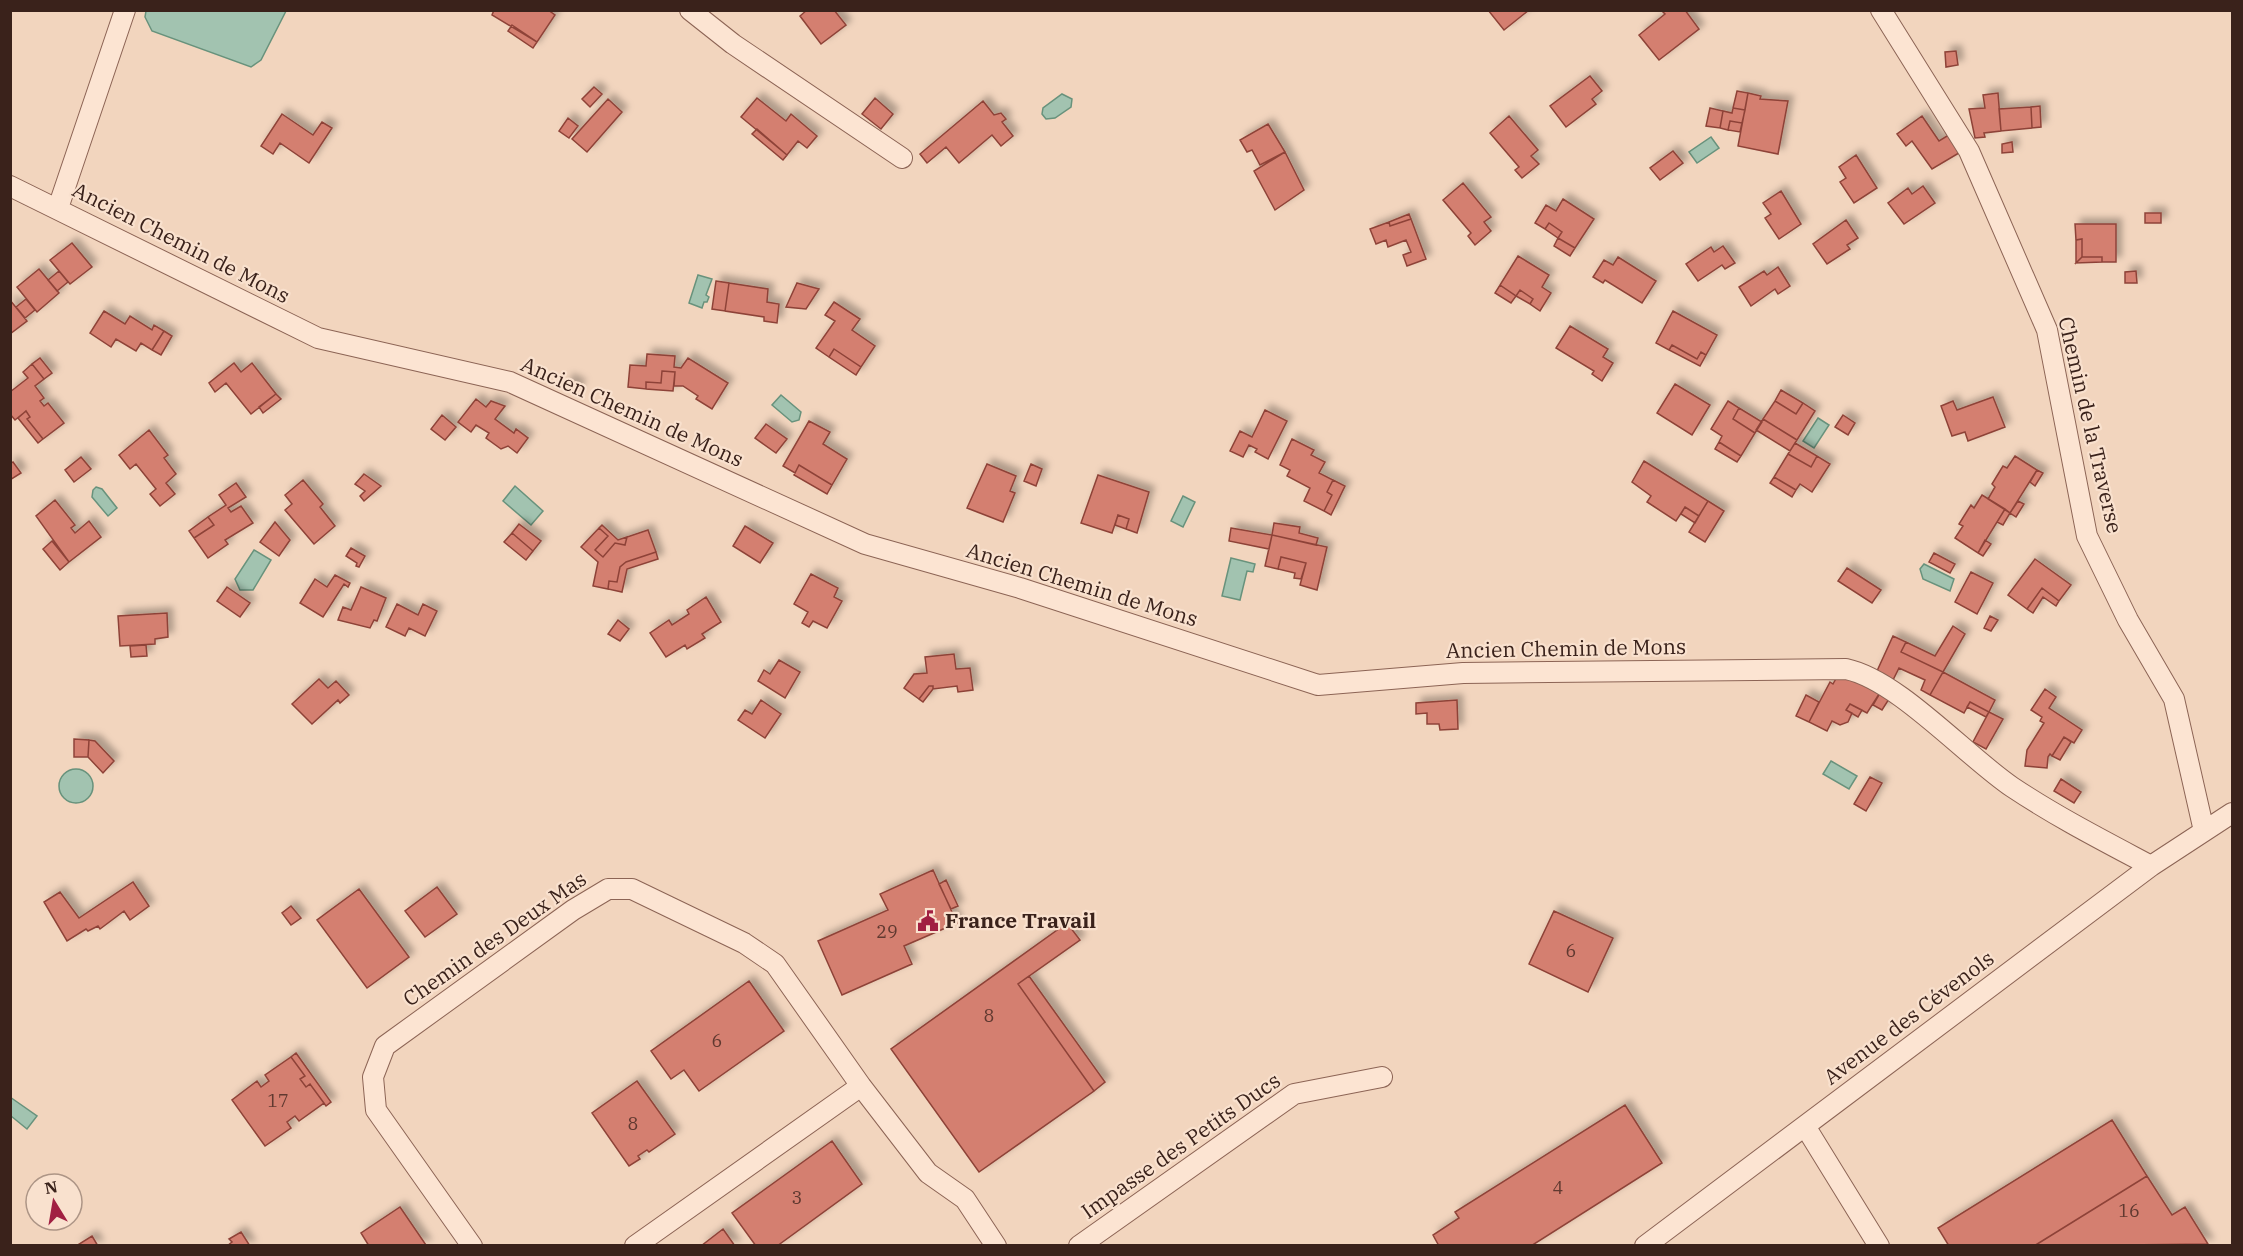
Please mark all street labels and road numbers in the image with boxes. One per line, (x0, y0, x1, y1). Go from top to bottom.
street label: Ancien Chemin de Mons (68, 175, 295, 309)
street label: Chemin de la Traverse (2052, 314, 2130, 536)
street label: Ancien Chemin de Mons (517, 349, 748, 473)
street label: Ancien Chemin de Mons (963, 536, 1201, 633)
street label: Ancien Chemin de Mons (1446, 632, 1686, 664)
street label: Chemin des Deux Mas (397, 864, 592, 1012)
street label: Avenue des Cévenols (1817, 944, 1999, 1091)
street label: Impasse des Petits Ducs (1075, 1066, 1285, 1225)

